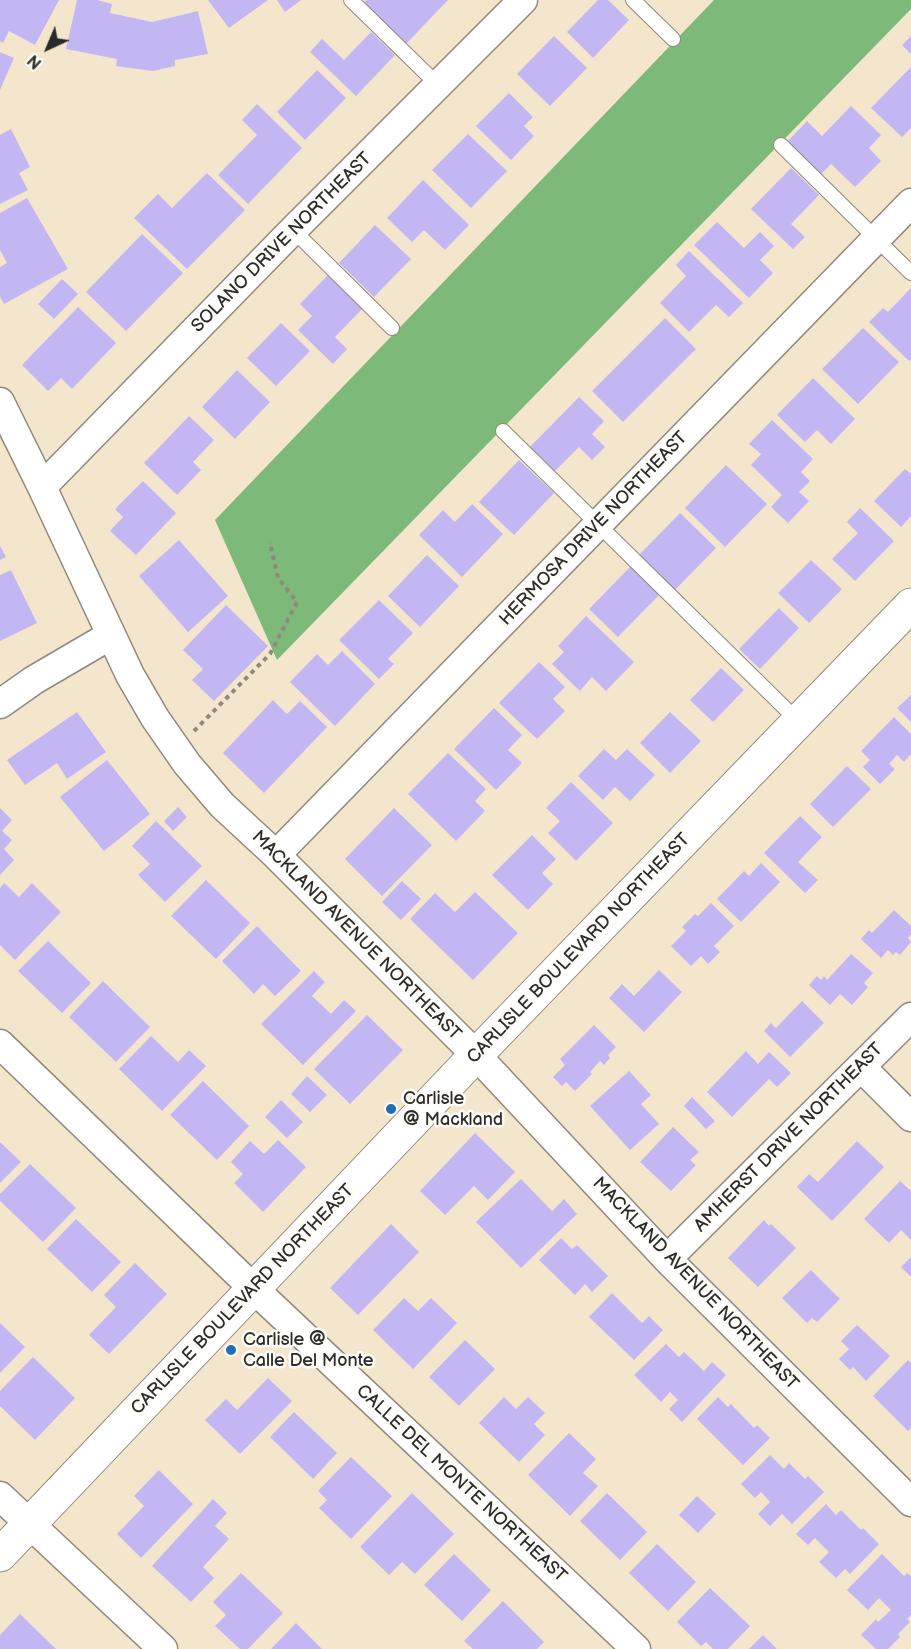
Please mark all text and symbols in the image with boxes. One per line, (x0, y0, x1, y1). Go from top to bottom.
north arrow (18, 18, 78, 78)
text: N (24, 50, 46, 72)
street label: SOLANO DRIVE NORTHEAST (188, 149, 376, 337)
street label: HERMOSA DRIVE NORTHEAST (495, 427, 693, 631)
street label: MACKLAND AVENUE NORTHEAST (247, 827, 465, 1045)
street label: CARLISLE BOULEVARD NORTHEAST (463, 829, 695, 1069)
street label: AMHERST DRIVE NORTHEAST (690, 1039, 888, 1237)
place label: Carlisle @ Mackland (403, 1088, 503, 1130)
marker: Carlisle @ Mackland (384, 1102, 398, 1116)
street label: MACKLAND AVENUE NORTHEAST (587, 1173, 803, 1395)
street label: CARLISLE BOULEVARD NORTHEAST (127, 1180, 359, 1420)
place label: Carlisle @ Calle Del Monte (243, 1329, 373, 1372)
marker: Carlisle @ Calle Del Monte (224, 1343, 238, 1357)
street label: CALLE DEL MONTE NORTHEAST (351, 1381, 571, 1587)

